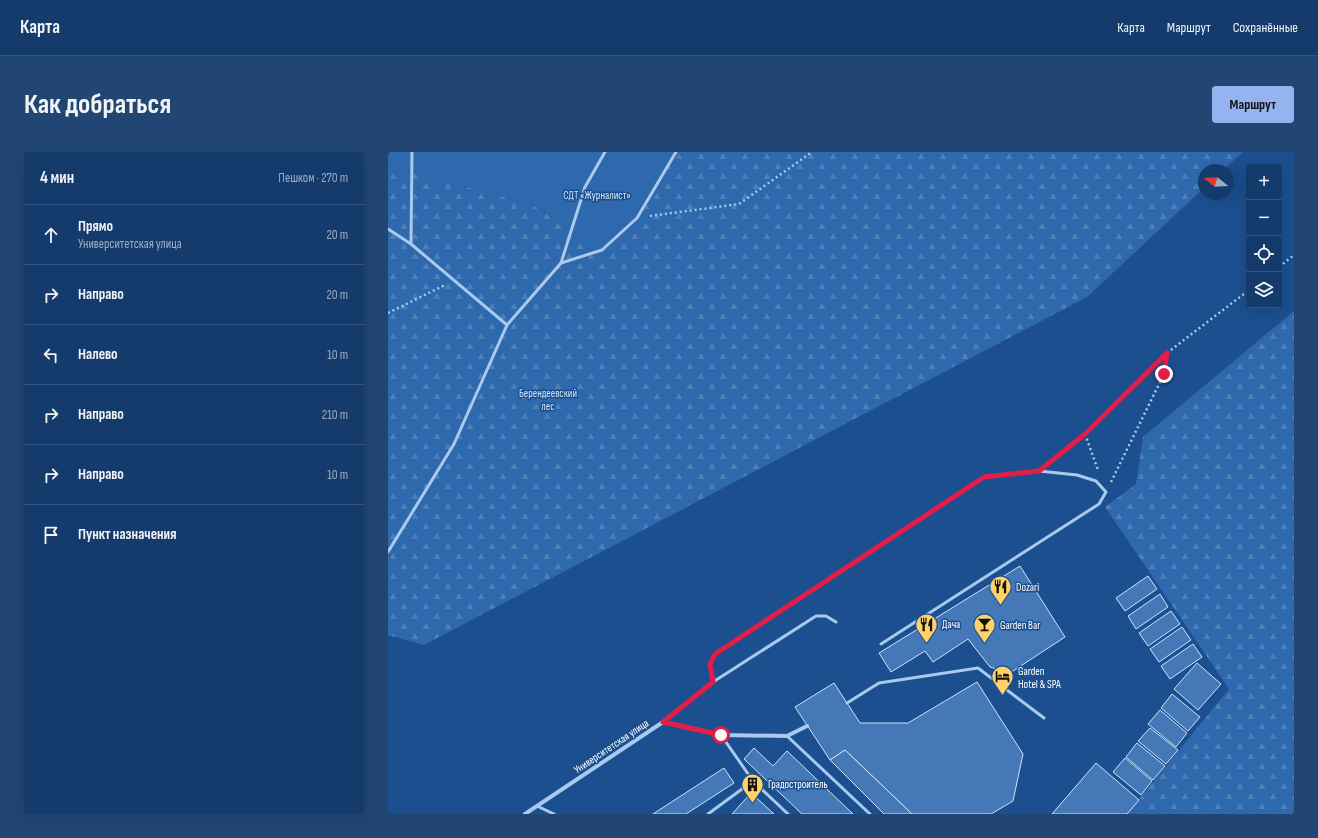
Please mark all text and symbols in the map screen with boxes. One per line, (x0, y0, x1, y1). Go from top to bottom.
text: Карта (20, 16, 60, 39)
text: Карта (1117, 19, 1145, 36)
text: Маршрут (1167, 19, 1211, 36)
text: Сохранённые (1233, 19, 1298, 36)
button: Маршрут (1212, 86, 1294, 123)
text: Как добраться (24, 88, 171, 121)
north arrow (1198, 164, 1234, 200)
map controls (1246, 164, 1282, 308)
button: + (1246, 164, 1282, 200)
text: 4 мин (40, 168, 74, 188)
text: Пешком · 270 m (278, 170, 348, 186)
park label: СДТ «Журналист» (563, 189, 631, 202)
button: − (1246, 200, 1282, 236)
text: Прямо (78, 217, 113, 236)
icon: ahead (40, 224, 62, 246)
text: 20 m (326, 227, 348, 243)
text: Университетская улица (78, 236, 182, 252)
button: locate (1246, 236, 1282, 272)
button: layers (1246, 272, 1282, 308)
icon: right (40, 284, 62, 306)
text: Направо (78, 285, 124, 304)
text: 20 m (326, 287, 348, 303)
icon: left (40, 344, 62, 366)
text: Налево (78, 345, 118, 364)
text: 10 m (327, 347, 348, 363)
route end (1155, 365, 1173, 383)
park label: Берендеевский лес (519, 387, 577, 413)
icon: right (40, 404, 62, 426)
text: Направо (78, 405, 124, 424)
text: 210 m (322, 407, 348, 423)
icon: right (40, 464, 62, 486)
text: Направо (78, 465, 124, 484)
text: 10 m (327, 467, 348, 483)
icon: arrive (40, 524, 62, 546)
text: Пункт назначения (78, 525, 176, 544)
restaurant icon: Dozari (987, 574, 1013, 607)
place label: Dozari (1016, 581, 1039, 594)
restaurant icon: Дача (913, 611, 939, 644)
bar icon: Garden Bar (971, 612, 997, 645)
place label: Дача (942, 618, 960, 631)
place label: Garden Bar (1000, 619, 1040, 632)
hotel icon: Garden Hotel & SPA (989, 664, 1015, 697)
place label: Garden Hotel & SPA (1018, 665, 1061, 691)
street label: Университетская улица (571, 717, 651, 776)
route start (712, 726, 730, 744)
building icon: Градостроитель (739, 771, 765, 804)
place label: Градостроитель (768, 778, 828, 791)

